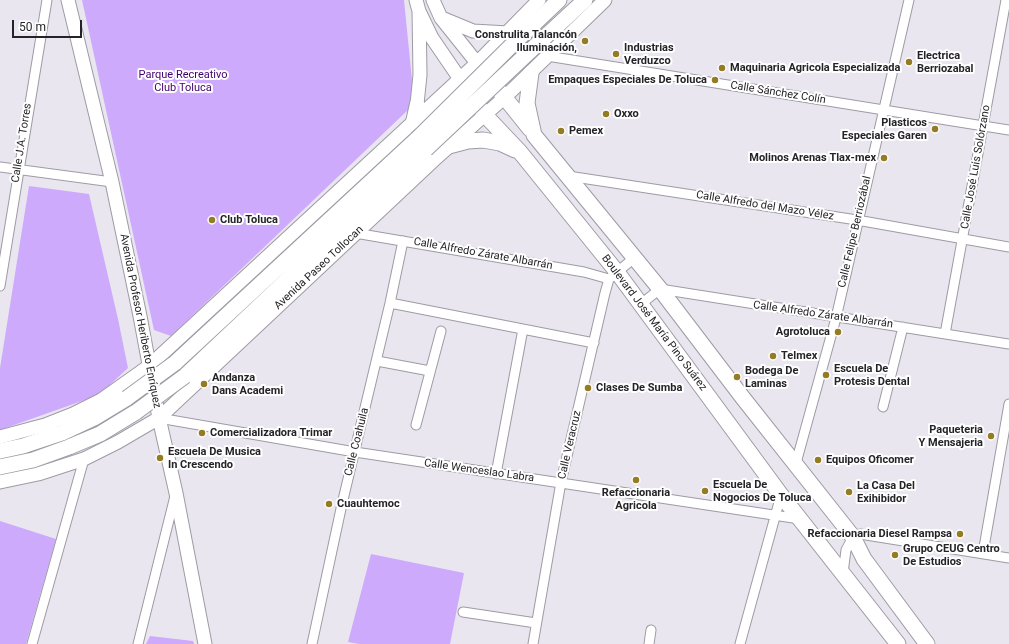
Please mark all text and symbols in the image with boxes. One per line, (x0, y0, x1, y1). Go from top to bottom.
scale bar (14, 12, 84, 38)
text: 50 m (19, 20, 46, 34)
place label: Construlita Talancón Iluminación, (475, 28, 577, 54)
marker: Construlita Talancón Iluminación, (580, 36, 590, 46)
place label: Industrias Verduzco (624, 41, 674, 67)
marker: Industrias Verduzco (611, 49, 621, 59)
place label: Electrica Berriozabal (917, 49, 974, 75)
marker: Electrica Berriozabal (904, 57, 914, 67)
place label: Maquinaria Agricola Especializada (730, 61, 900, 75)
marker: Maquinaria Agricola Especializada (717, 63, 727, 73)
park label: Parque Recreativo Club Toluca (139, 68, 227, 94)
place label: Empaques Especiales De Toluca (548, 73, 707, 87)
marker: Empaques Especiales De Toluca (710, 75, 720, 85)
street label: Calle Sánchez Colín (729, 79, 827, 107)
street label: Calle J.A. Torres (9, 102, 35, 184)
street label: Calle José Luis Solórzano (959, 104, 993, 230)
place label: Oxxo (614, 107, 639, 121)
marker: Oxxo (601, 109, 611, 119)
place label: Plasticos Especiales Garen (842, 116, 927, 142)
place label: Pemex (569, 124, 603, 138)
marker: Plasticos Especiales Garen (930, 124, 940, 134)
marker: Pemex (556, 126, 566, 136)
place label: Molinos Arenas Tlax-mex (749, 151, 876, 165)
marker: Molinos Arenas Tlax-mex (879, 153, 889, 163)
street label: Calle Felipe Berriozábal (836, 175, 874, 289)
street label: Calle Alfredo del Mazo Vélez (695, 189, 835, 223)
place label: Club Toluca (220, 213, 278, 227)
marker: Club Toluca (207, 215, 217, 225)
street label: Avenida Paseo Tollocan (272, 223, 366, 313)
street label: Avenida Profesor Heriberto Enríquez (117, 233, 163, 409)
street label: Calle Alfredo Zárate Albarrán (412, 235, 554, 273)
street label: Boulevard José María Pino Suárez (598, 252, 710, 394)
street label: Calle Alfredo Zárate Albarrán (752, 299, 894, 331)
place label: Agrotoluca (776, 325, 830, 339)
marker: Agrotoluca (833, 327, 843, 337)
place label: Telmex (781, 349, 817, 363)
marker: Telmex (768, 351, 778, 361)
place label: Escuela De Protesis Dental (834, 362, 910, 388)
place label: Bodega De Laminas (745, 364, 798, 390)
marker: Escuela De Protesis Dental (821, 370, 831, 380)
place label: Andanza Dans Academi (212, 371, 283, 397)
marker: Bodega De Laminas (732, 372, 742, 382)
marker: Andanza Dans Academi (199, 379, 209, 389)
place label: Clases De Sumba (596, 381, 682, 395)
marker: Clases De Sumba (583, 383, 593, 393)
street label: Calle Coahuila (342, 406, 372, 478)
street label: Calle Veracruz (556, 409, 584, 481)
place label: Paqueteria Y Mensajeria (919, 423, 983, 449)
place label: Comercializadora Trimar (210, 426, 332, 440)
marker: Comercializadora Trimar (197, 428, 207, 438)
marker: Paqueteria Y Mensajeria (986, 431, 996, 441)
place label: Escuela De Musica In Crescendo (168, 445, 261, 471)
marker: Escuela De Musica In Crescendo (155, 453, 165, 463)
place label: Equipos Oficomer (826, 453, 914, 467)
marker: Equipos Oficomer (813, 455, 823, 465)
street label: Calle Wenceslao Labra (423, 457, 535, 485)
marker: Refaccionaria Agricola (631, 475, 641, 485)
place label: Escuela De Nogocios De Toluca (713, 478, 811, 504)
place label: La Casa Del Exihibidor (857, 479, 915, 505)
place label: Refaccionaria Agricola (602, 486, 670, 512)
marker: Escuela De Nogocios De Toluca (700, 486, 710, 496)
marker: La Casa Del Exihibidor (844, 487, 854, 497)
place label: Cuauhtemoc (337, 497, 400, 511)
marker: Cuauhtemoc (324, 499, 334, 509)
place label: Refaccionaria Diesel Rampsa (808, 527, 952, 541)
marker: Refaccionaria Diesel Rampsa (955, 529, 965, 539)
place label: Grupo CEUG Centro De Estudios (903, 542, 1000, 568)
marker: Grupo CEUG Centro De Estudios (890, 550, 900, 560)

